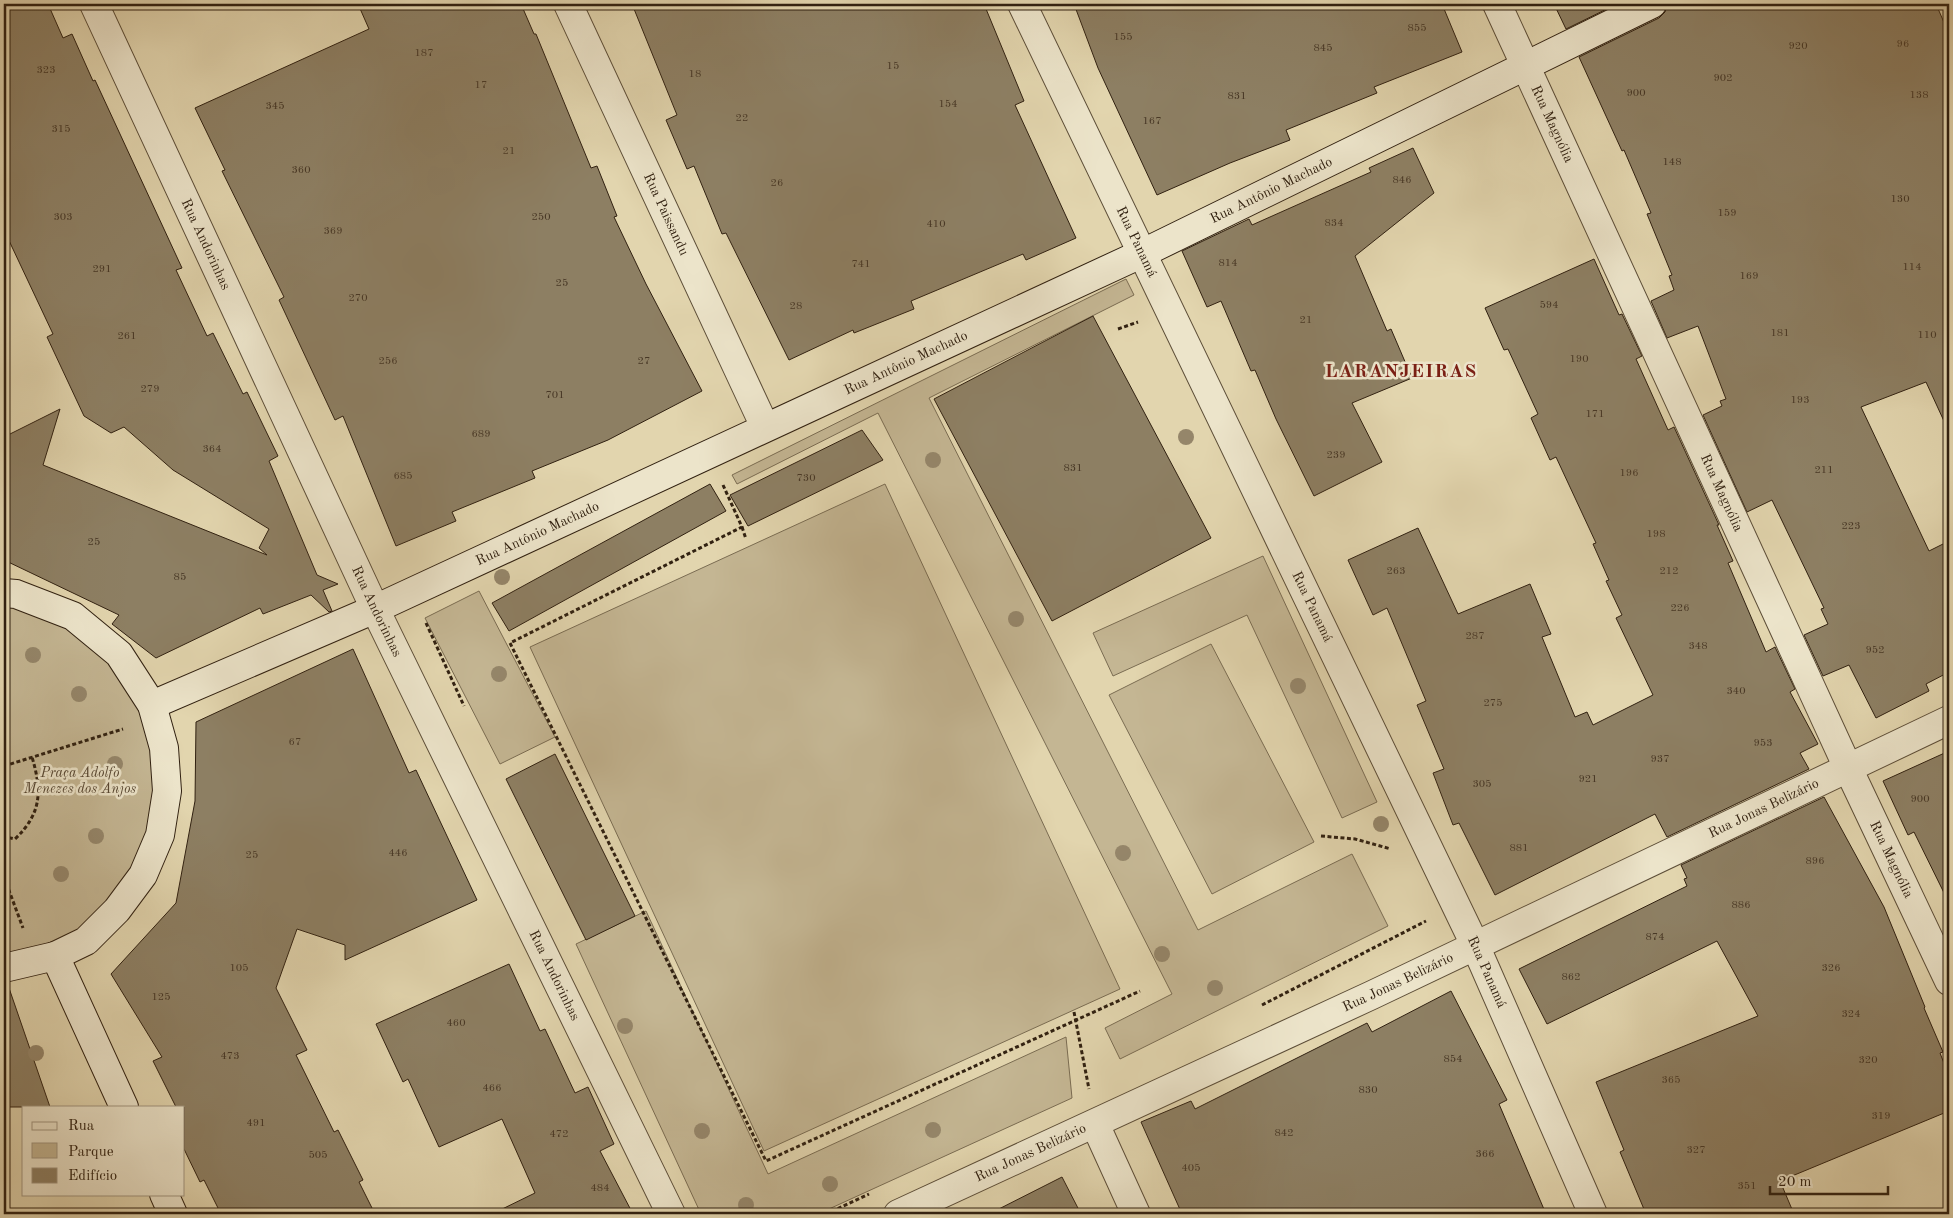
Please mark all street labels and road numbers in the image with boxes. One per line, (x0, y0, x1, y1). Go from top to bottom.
street label: Rua Magnólia (1528, 83, 1576, 165)
street label: Rua Antônio Machado (1208, 154, 1335, 226)
street label: Rua Paissandu (641, 171, 691, 258)
street label: Rua Andorinhas (179, 197, 233, 292)
street label: Rua Panamá (1114, 204, 1159, 280)
street label: Rua Antônio Machado (842, 328, 970, 397)
street label: Rua Magnólia (1698, 452, 1745, 534)
street label: Rua Antônio Machado (474, 499, 601, 568)
street label: Rua Andorinhas (349, 564, 404, 659)
street label: Rua Panamá (1289, 569, 1335, 644)
street label: Rua Jonas Belizário (1706, 776, 1821, 841)
street label: Rua Magnólia (1867, 819, 1916, 900)
street label: Rua Andorinhas (526, 928, 582, 1023)
street label: Rua Panamá (1465, 934, 1509, 1010)
street label: Rua Jonas Belizário (1341, 950, 1456, 1015)
street label: Rua Jonas Belizário (973, 1121, 1088, 1184)

